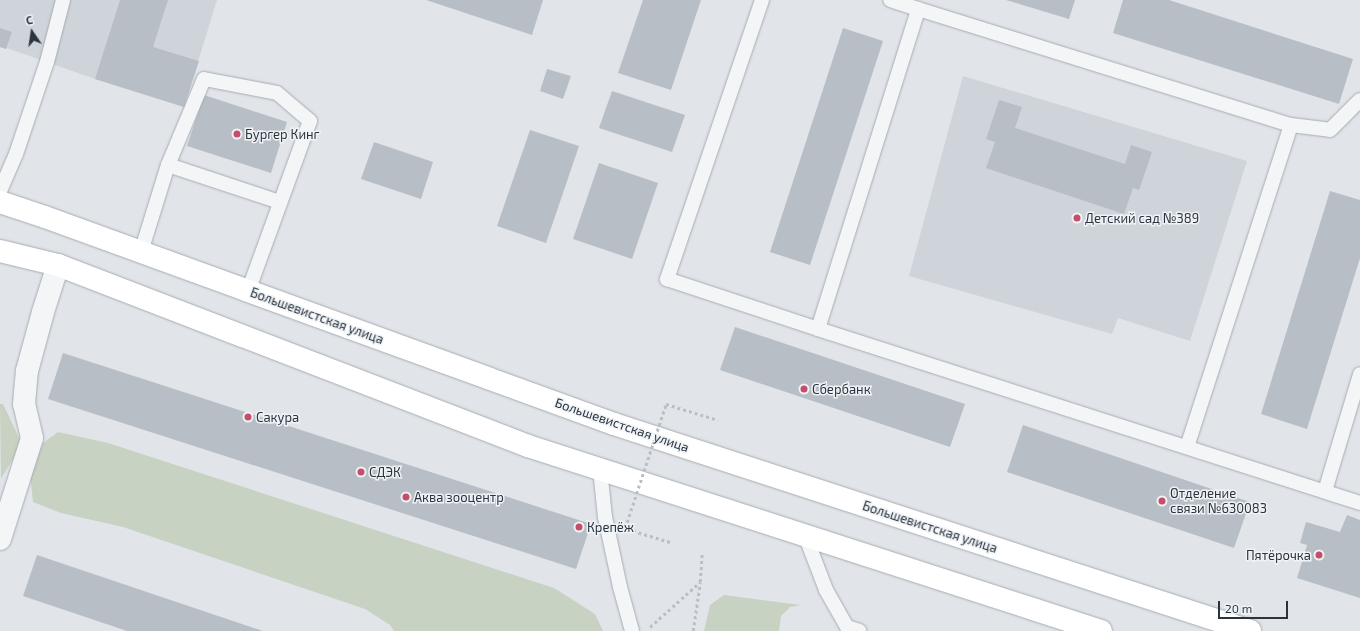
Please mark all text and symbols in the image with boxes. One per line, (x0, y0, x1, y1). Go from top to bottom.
north arrow (12, 12, 52, 52)
text: С (25, 13, 34, 27)
place label: Бургер Кинг (245, 126, 320, 142)
marker: Бургер Кинг (232, 129, 242, 139)
place label: Детский сад №389 (1085, 210, 1199, 226)
marker: Детский сад №389 (1072, 213, 1082, 223)
street label: Большевистская улица (248, 285, 386, 347)
place label: Сбербанк (812, 381, 871, 397)
marker: Сбербанк (799, 384, 809, 394)
street label: Большевистская улица (553, 395, 691, 455)
place label: Сакура (256, 409, 299, 425)
marker: Сакура (243, 412, 253, 422)
place label: СДЭК (369, 464, 401, 480)
marker: СДЭК (356, 467, 366, 477)
place label: Отделение связи №630083 (1170, 486, 1267, 517)
place label: Аква зооцентр (414, 489, 504, 505)
marker: Аква зооцентр (401, 492, 411, 502)
marker: Отделение связи №630083 (1157, 496, 1167, 506)
street label: Большевистская улица (861, 498, 999, 556)
place label: Крепёж (587, 519, 634, 535)
marker: Крепёж (574, 522, 584, 532)
place label: Пятёрочка (1246, 547, 1311, 563)
marker: Пятёрочка (1314, 550, 1324, 560)
scale bar (1220, 593, 1290, 619)
text: 20 m (1225, 601, 1252, 615)

